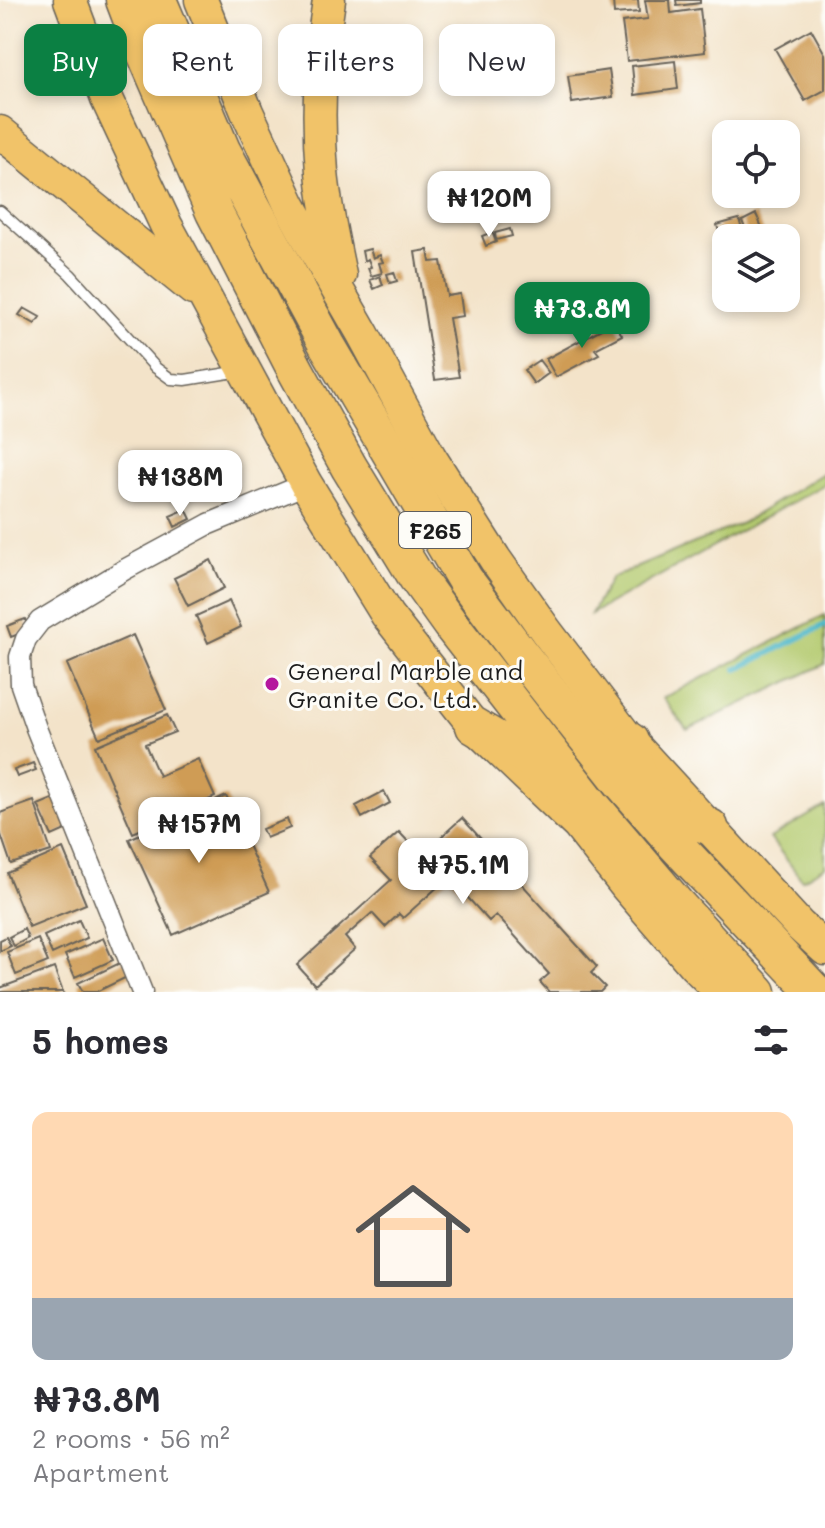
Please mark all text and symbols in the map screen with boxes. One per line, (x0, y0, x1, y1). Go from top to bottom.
chip: Buy (24, 24, 127, 96)
chip: Rent (143, 24, 262, 96)
chip: Filters (278, 24, 423, 96)
chip: New (439, 24, 555, 96)
map controls (712, 120, 800, 312)
button: locate (712, 120, 800, 208)
pin: ₦120M (433, 171, 545, 239)
text: ₦120M (445, 180, 533, 214)
button: layers (712, 224, 800, 312)
pin: ₦73.8M (517, 282, 647, 350)
text: ₦73.8M (533, 291, 631, 325)
pin: ₦138M (124, 450, 236, 518)
text: ₦138M (136, 459, 224, 493)
road number: F265 (399, 512, 471, 548)
place label: General Marble and Granite Co. Ltd. (288, 655, 523, 714)
marker: General Marble and Granite Co. Ltd. (263, 675, 281, 693)
pin: ₦157M (143, 797, 255, 865)
text: ₦157M (156, 806, 242, 840)
pin: ₦75.1M (398, 838, 528, 906)
text: ₦75.1M (416, 847, 510, 881)
text: 5 homes (32, 1018, 169, 1063)
icon: filters (749, 1018, 793, 1062)
icon: home (341, 1164, 485, 1308)
text: ₦73.8M (32, 1376, 161, 1421)
text: 2 rooms · 56 m² (32, 1421, 230, 1455)
text: Apartment (32, 1455, 169, 1489)

